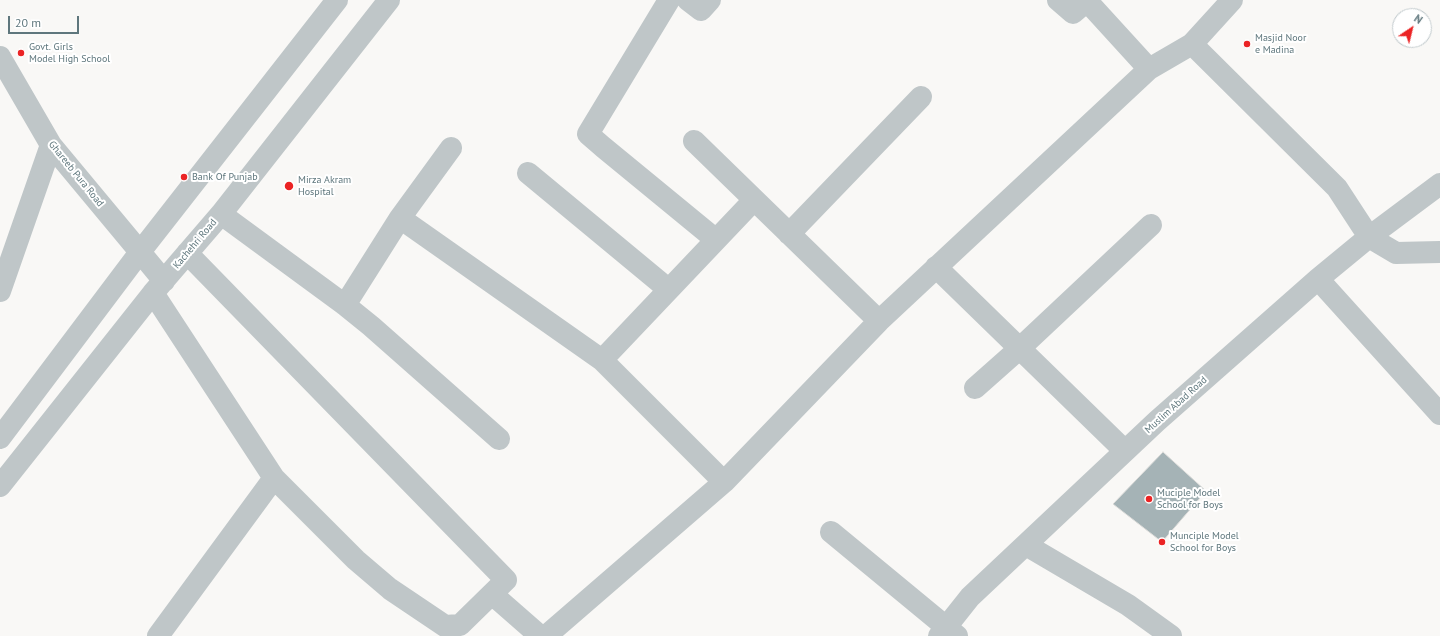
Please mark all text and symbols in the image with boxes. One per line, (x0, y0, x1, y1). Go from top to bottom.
scale bar (10, 8, 81, 34)
north arrow (1392, 8, 1432, 48)
text: N (1411, 11, 1425, 27)
text: 20 m (15, 15, 41, 30)
place label: Masjid Noor e Madina (1255, 32, 1306, 56)
marker: Masjid Noor e Madina (1242, 39, 1252, 49)
place label: Govt. Girls Model High School (29, 41, 110, 64)
marker: Govt. Girls Model High School (16, 48, 26, 58)
street label: Ghareeb Pura Road (46, 139, 106, 209)
place label: Bank Of Punjab (192, 171, 258, 183)
marker: Bank Of Punjab (179, 172, 189, 182)
place label: Mirza Akram Hospital (298, 174, 351, 198)
marker: Mirza Akram Hospital (283, 180, 295, 192)
street label: Kachehri Road (171, 217, 219, 271)
street label: Muslim Abad Road (1143, 374, 1209, 436)
place label: Muciple Model School for Boys (1157, 487, 1223, 510)
marker: Muciple Model School for Boys (1144, 494, 1154, 504)
place label: Munciple Model School for Boys (1170, 530, 1239, 554)
marker: Munciple Model School for Boys (1157, 537, 1167, 547)

